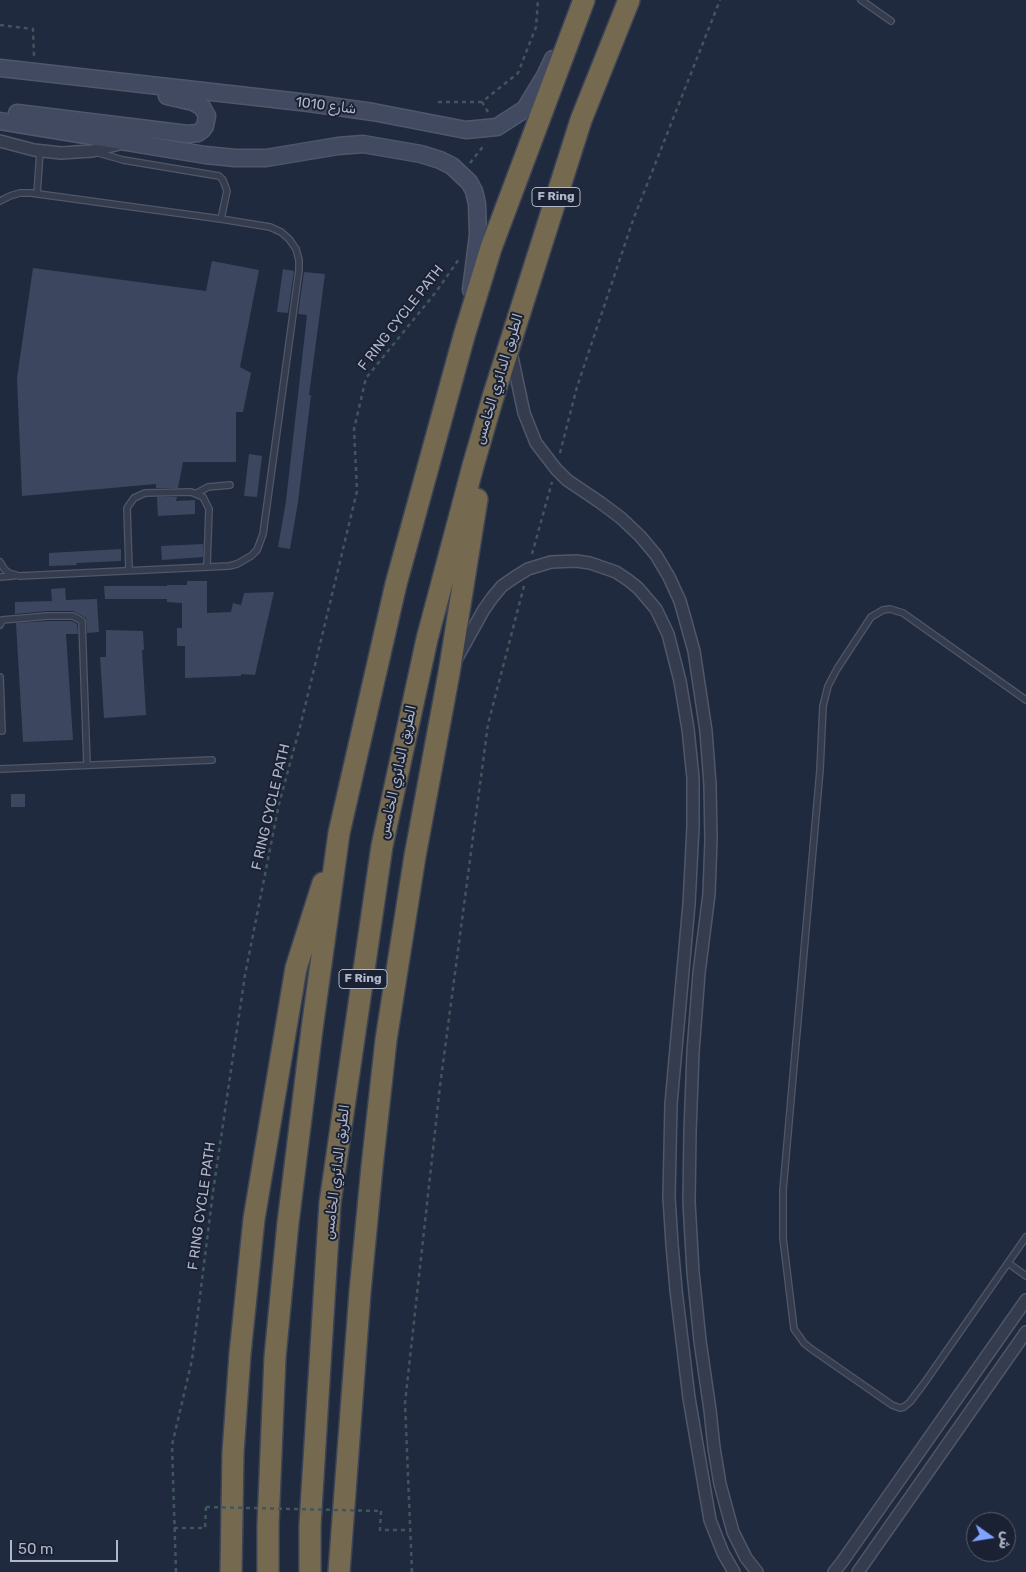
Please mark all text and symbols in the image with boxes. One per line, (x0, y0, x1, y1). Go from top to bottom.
street label: شارع 1010 (295, 94, 357, 118)
road number: F Ring (532, 188, 580, 206)
street label: F RING CYCLE PATH (355, 262, 447, 374)
street label: الطريق الدائري الخامس (471, 311, 527, 447)
street label: الطريق الدائري الخامس (376, 704, 420, 840)
street label: F RING CYCLE PATH (248, 742, 294, 872)
road number: F Ring (339, 970, 387, 989)
street label: الطريق الدائري الخامس (320, 1103, 354, 1241)
street label: F RING CYCLE PATH (185, 1141, 219, 1271)
north arrow (966, 1512, 1016, 1562)
scale bar (12, 1530, 120, 1562)
text: ش (995, 1530, 1015, 1551)
text: 50 m (18, 1540, 53, 1558)

